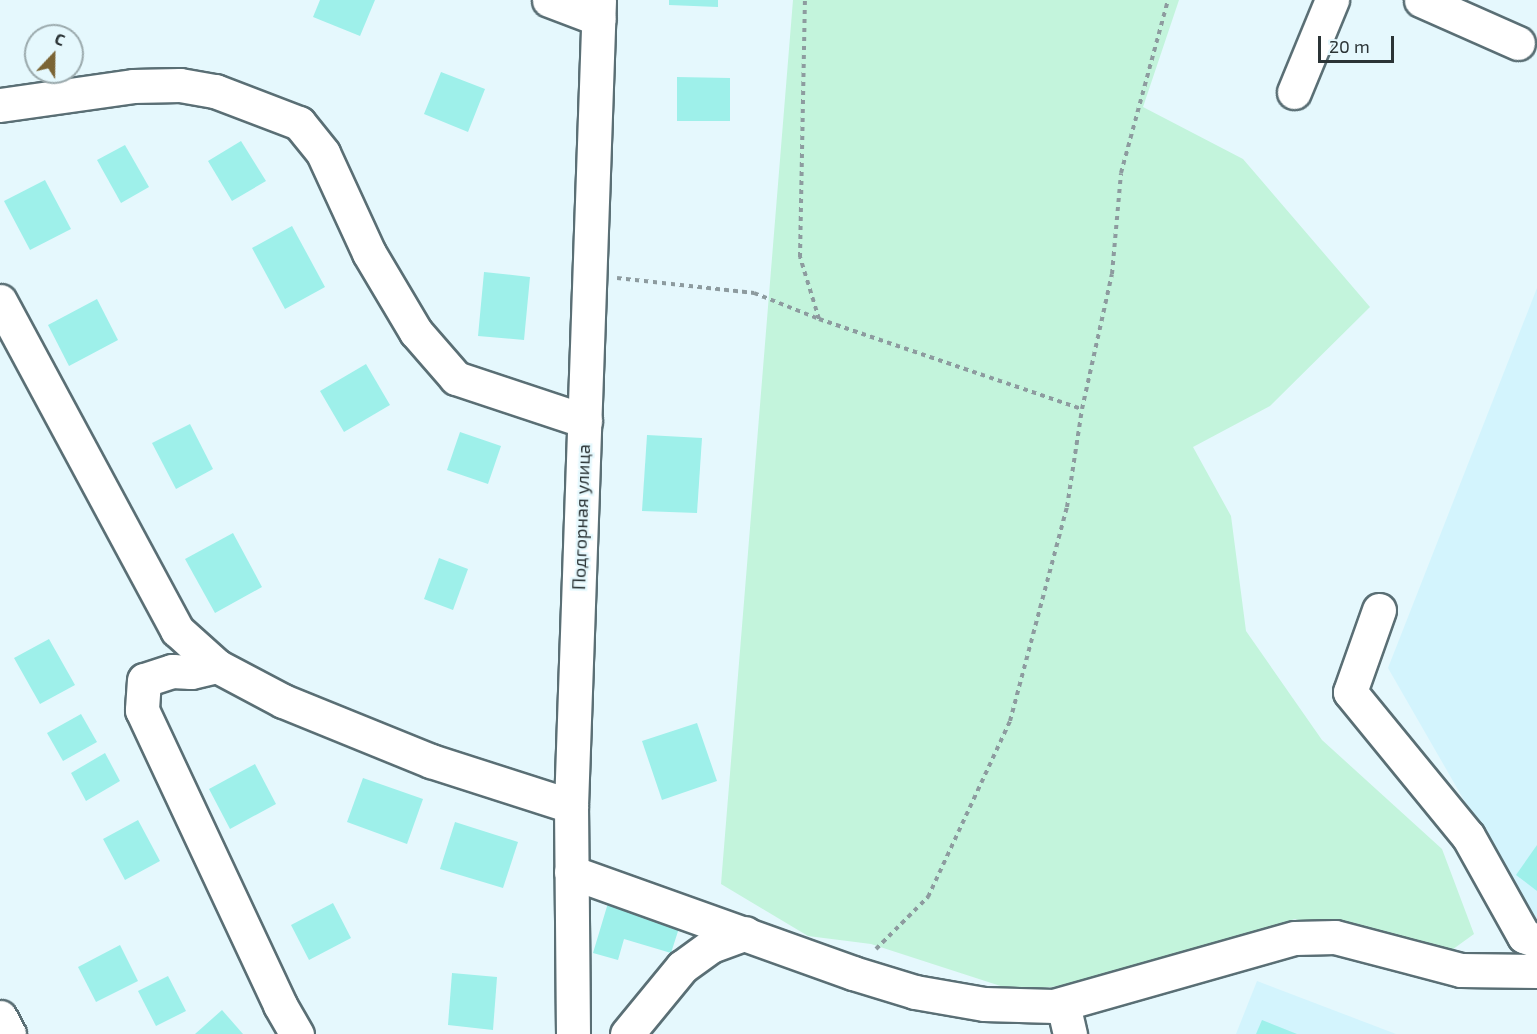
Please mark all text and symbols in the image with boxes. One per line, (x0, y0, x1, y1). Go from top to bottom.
north arrow (24, 24, 84, 84)
scale bar (1321, 24, 1398, 62)
text: С (52, 28, 68, 49)
text: 20 m (1329, 35, 1370, 57)
street label: Подгорная улица (568, 444, 594, 590)

